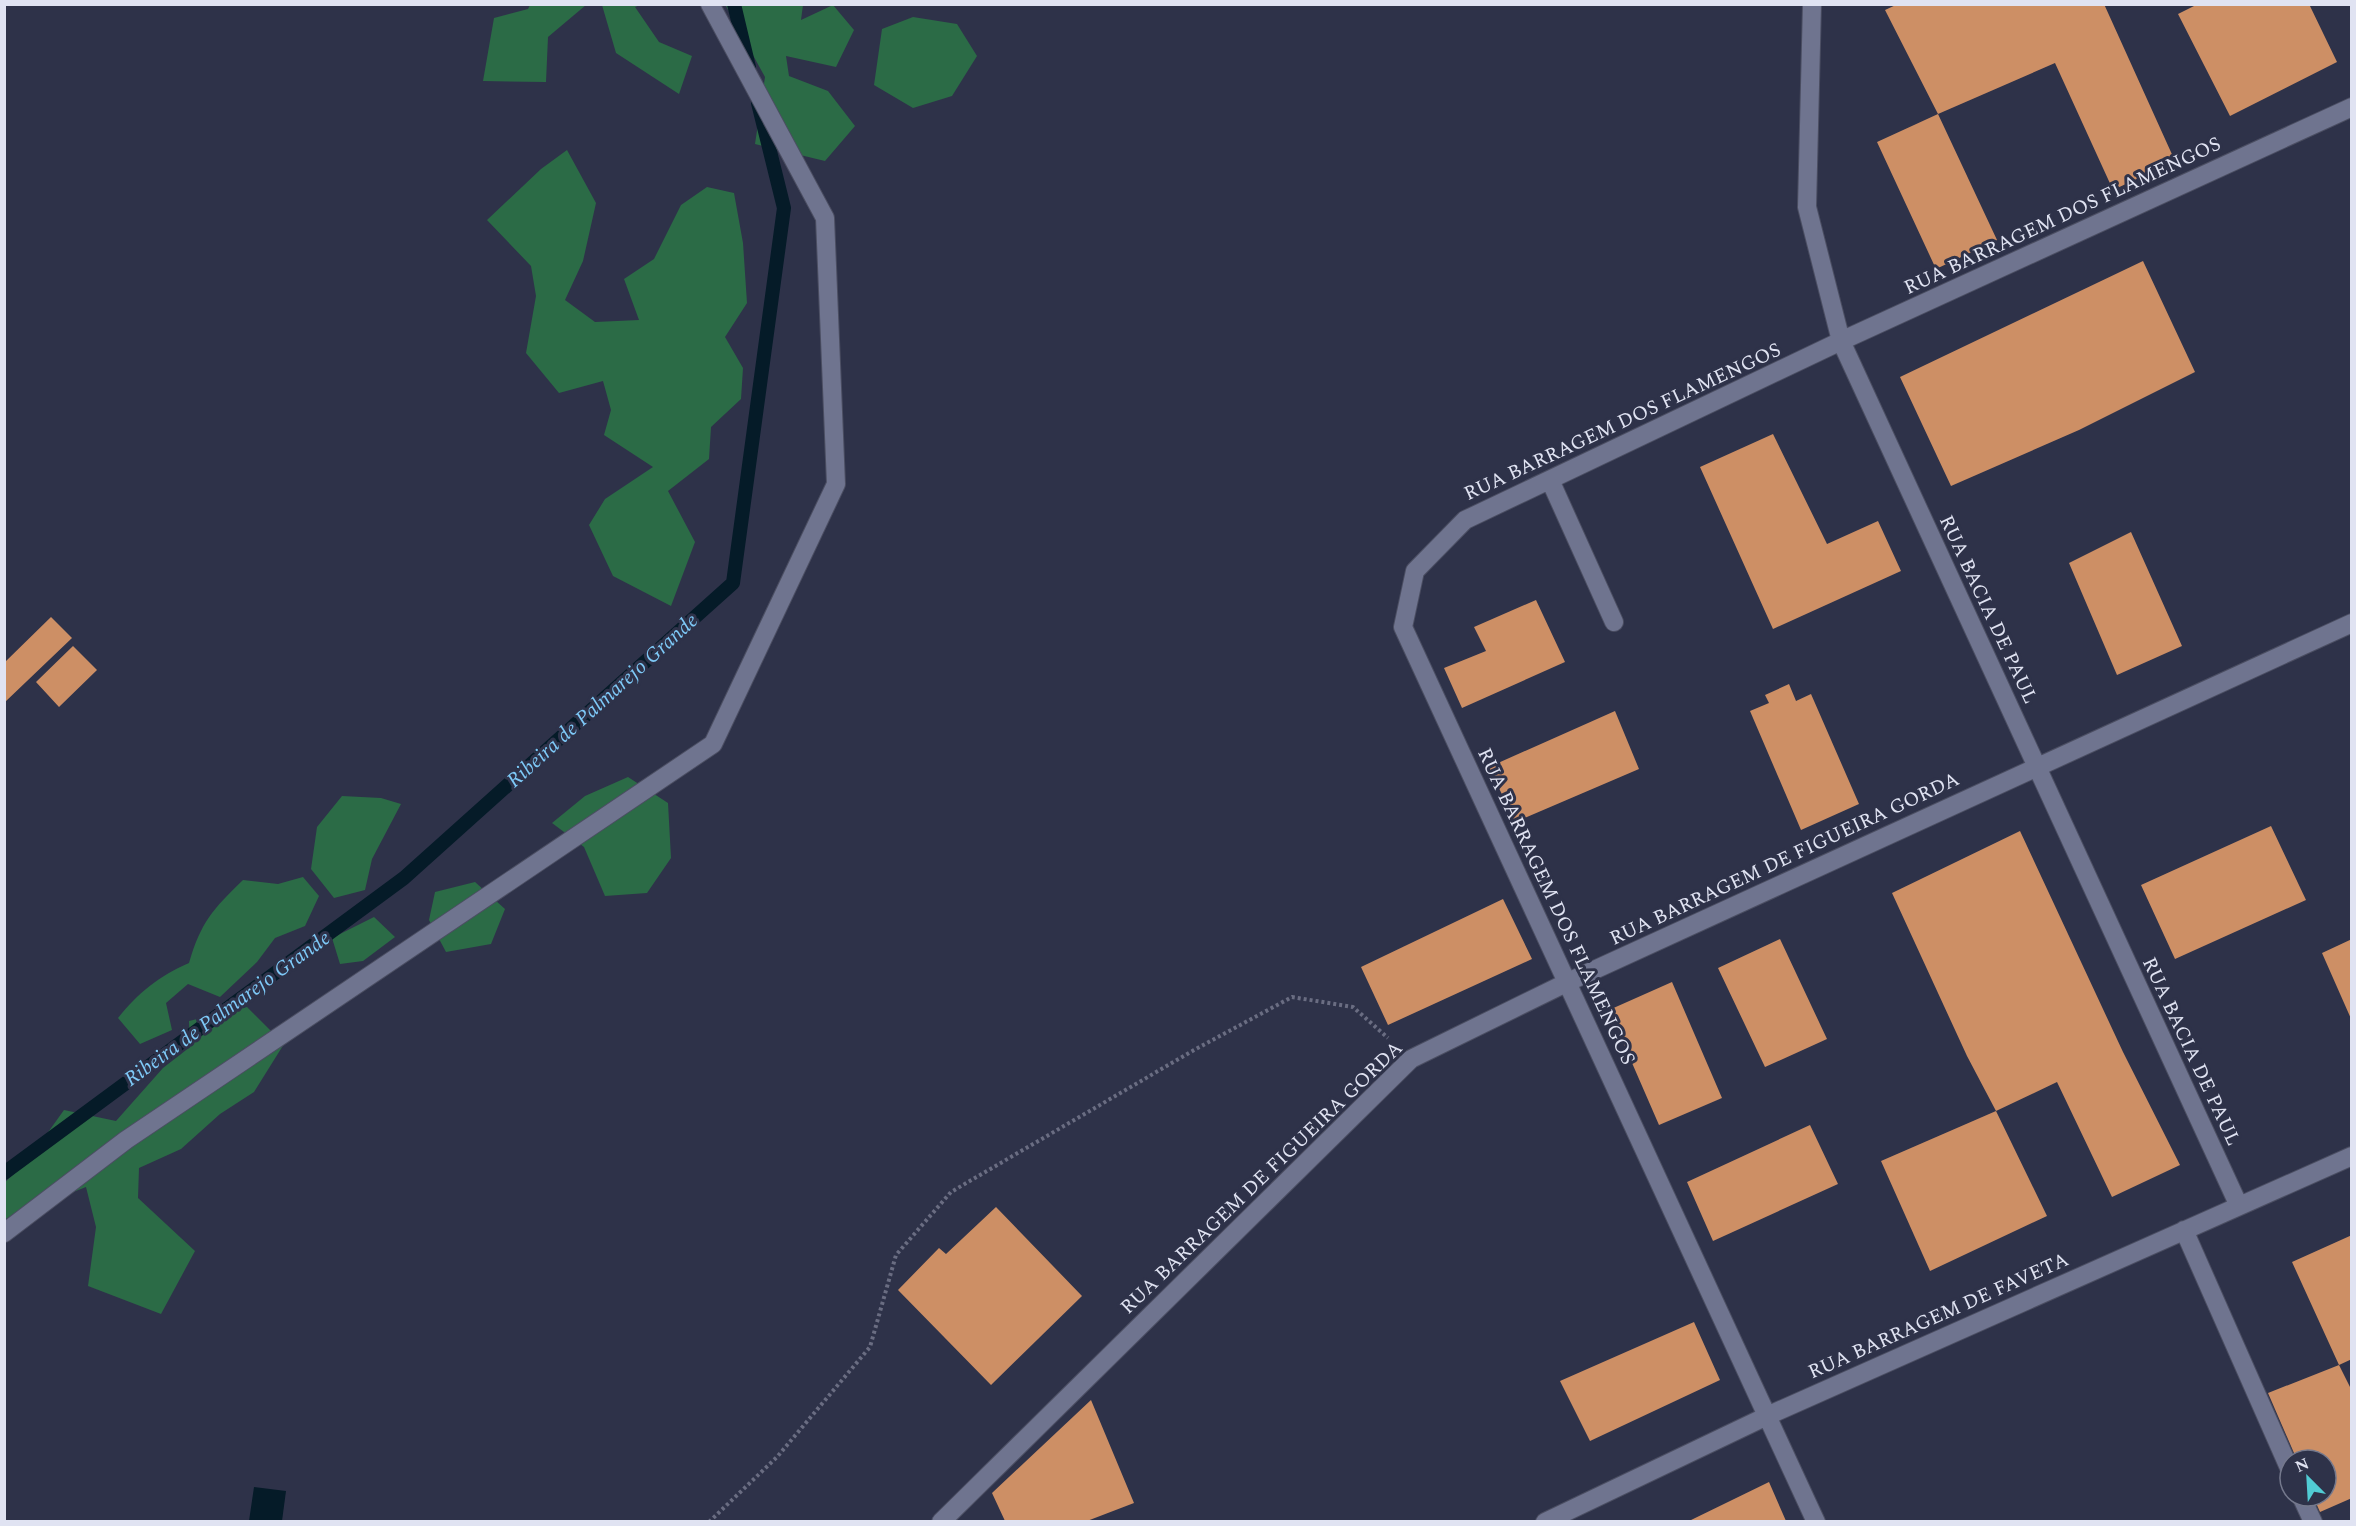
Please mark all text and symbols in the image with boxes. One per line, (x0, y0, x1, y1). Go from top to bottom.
street label: RUA BARRAGEM DOS FLAMENGOS (1899, 129, 2226, 303)
street label: RUA BARRAGEM DOS FLAMENGOS (1459, 335, 1786, 509)
street label: RUA BACIA DE PAUL (1931, 510, 2045, 709)
water label: Ribeira de Palmarejo Grande (500, 606, 706, 796)
street label: RUA BARRAGEM DOS FLAMENGOS (1469, 743, 1643, 1070)
street label: RUA BARRAGEM DE FIGUEIRA GORDA (1605, 764, 1964, 953)
water label: Ribeira de Palmarejo Grande (118, 923, 338, 1095)
street label: RUA BACIA DE PAUL (2134, 952, 2248, 1151)
street label: RUA BARRAGEM DE FIGUEIRA GORDA (1114, 1034, 1410, 1322)
street label: RUA BARRAGEM DE FAVETA (1803, 1245, 2074, 1387)
north arrow (2278, 1448, 2338, 1508)
text: N (2291, 1452, 2313, 1479)

